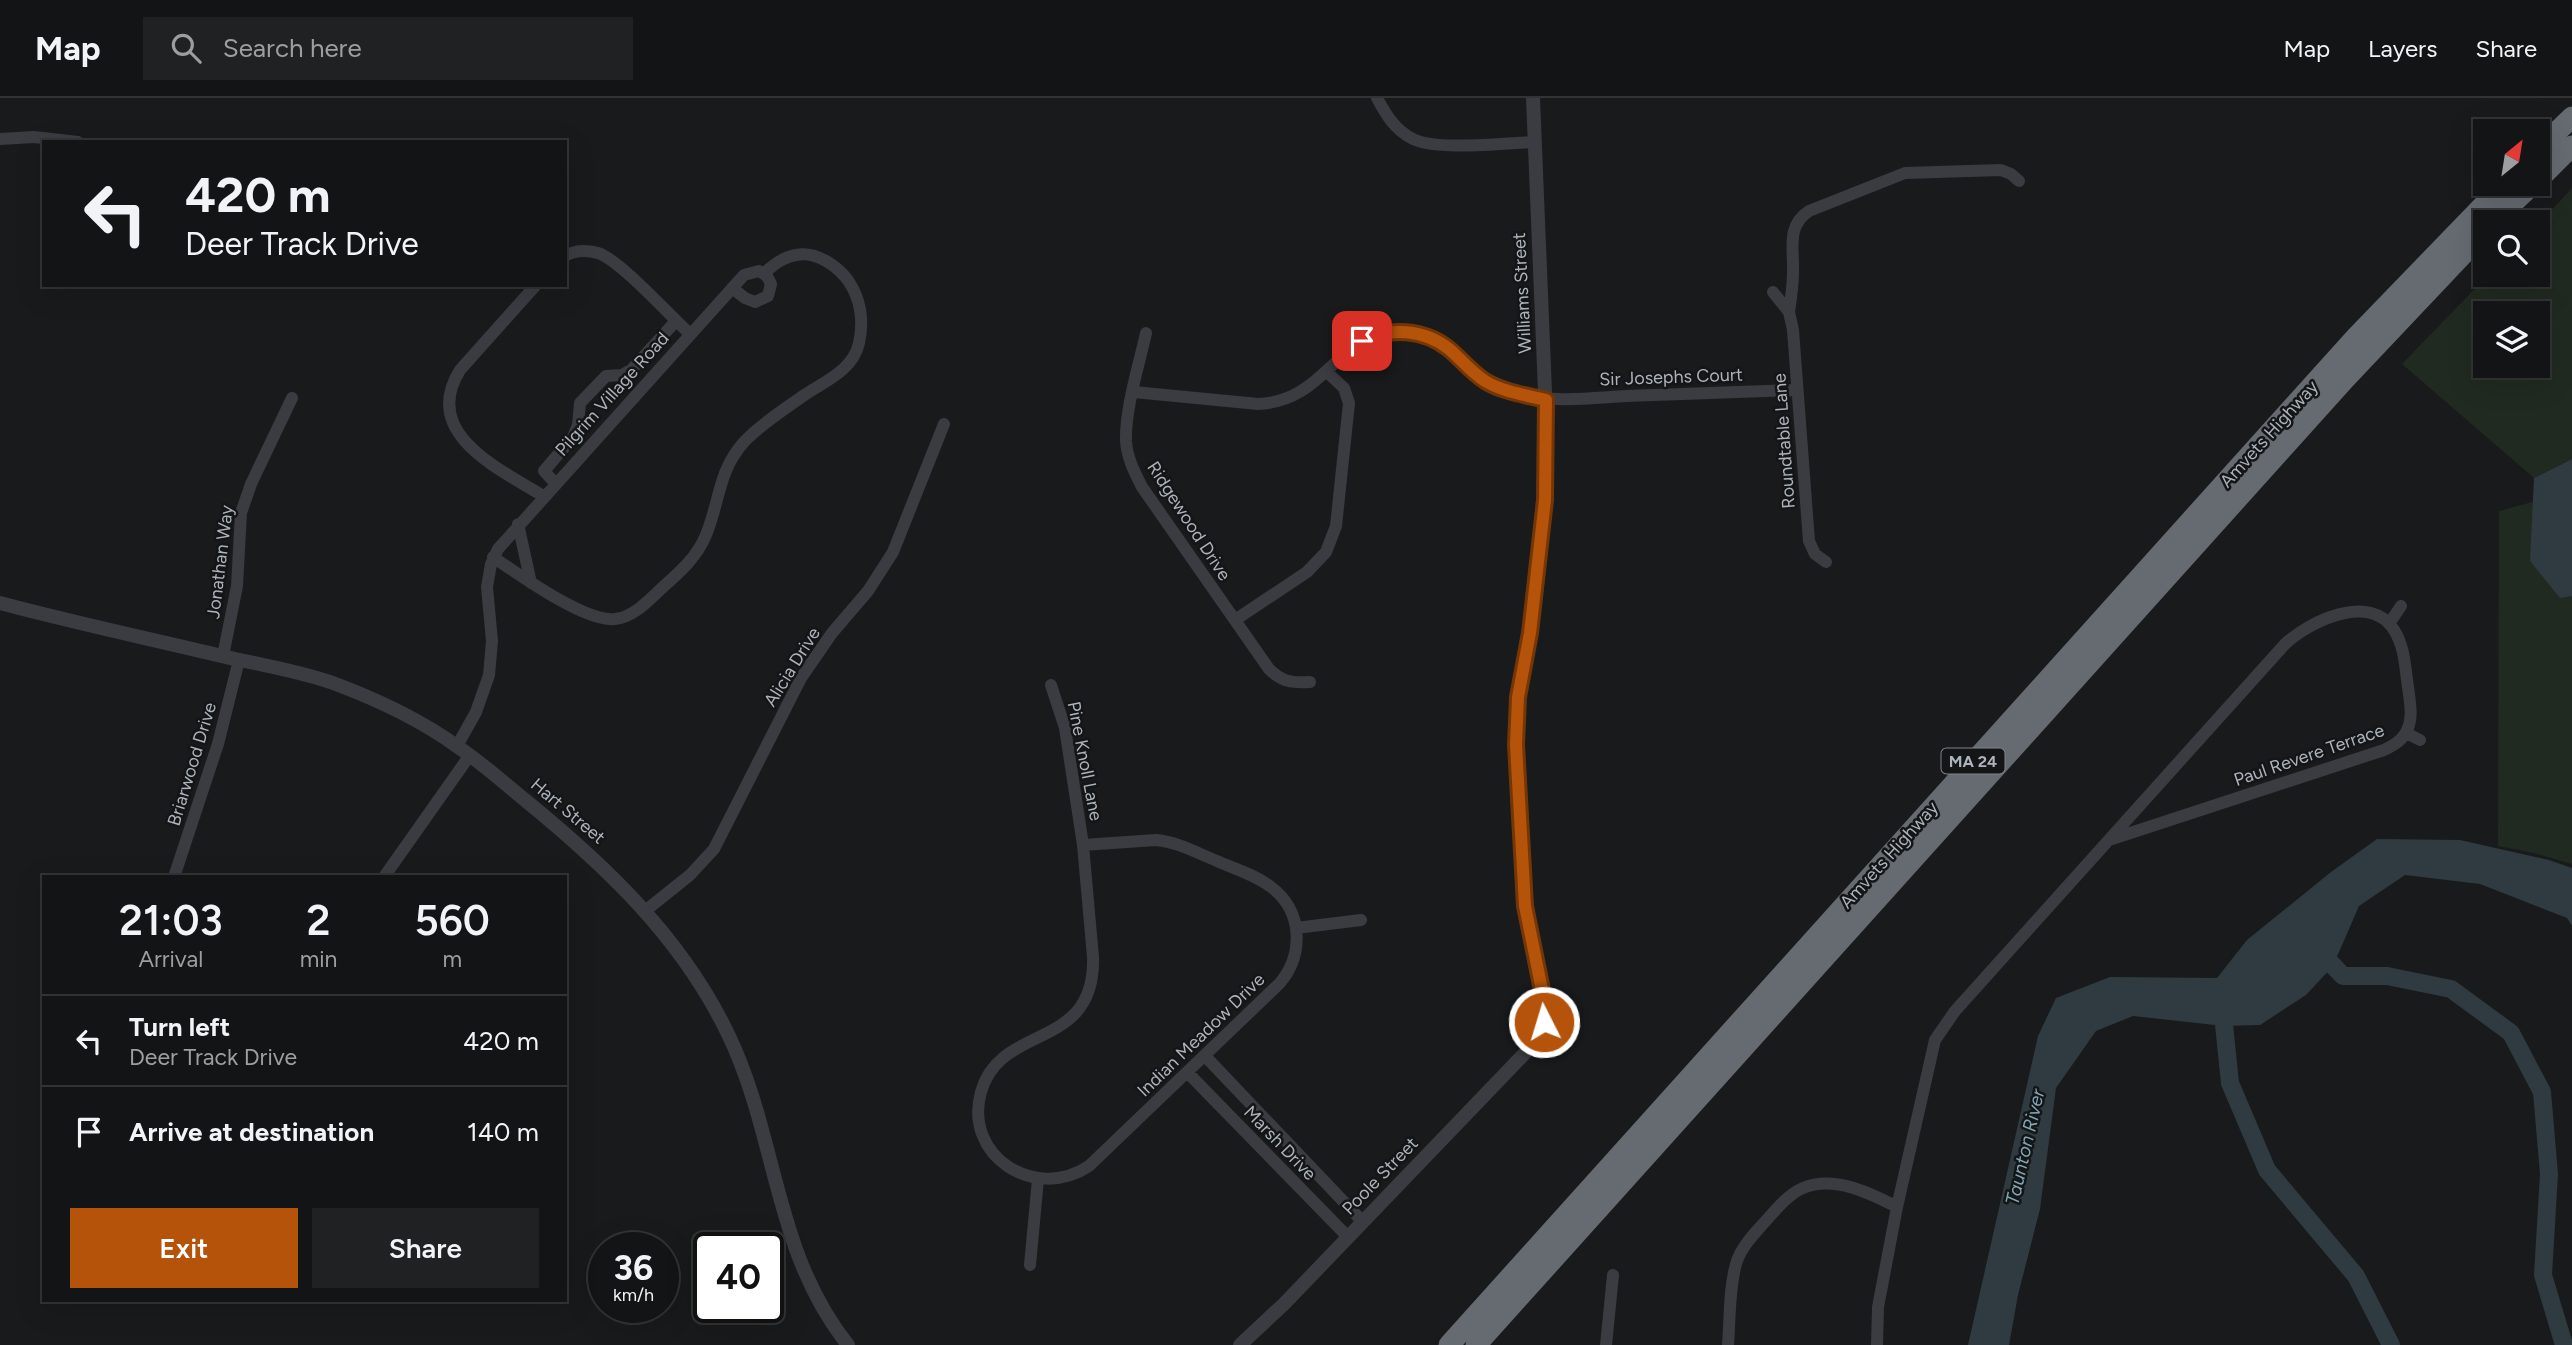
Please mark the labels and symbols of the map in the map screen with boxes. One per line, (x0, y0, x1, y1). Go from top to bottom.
north arrow (2473, 119, 2550, 196)
street label: Williams Street (1508, 232, 1536, 354)
pin (1332, 311, 1392, 371)
street label: Pilgrim Village Road (551, 327, 673, 461)
street label: Sir Josephs Court (1599, 363, 1743, 390)
street label: Roundtable Lane (1768, 372, 1800, 509)
street label: Amvets Highway (2215, 376, 2323, 492)
street label: Ridgewood Drive (1142, 457, 1236, 585)
street label: Jonathan Way (202, 503, 238, 620)
street label: Alicia Drive (759, 623, 825, 711)
street label: Briarwood Drive (163, 699, 221, 828)
street label: Pine Knoll Lane (1063, 699, 1107, 823)
street label: Paul Revere Terrace (2231, 719, 2387, 791)
road number: MA 24 (1941, 748, 2004, 774)
street label: Hart Street (526, 774, 610, 849)
street label: Amvets Highway (1835, 797, 1943, 913)
street label: Indian Meadow Drive (1133, 968, 1269, 1101)
position arrow (1507, 985, 1581, 1059)
water label: Taunton River (2001, 1086, 2050, 1207)
street label: Marsh Drive (1239, 1101, 1321, 1185)
street label: Poole Street (1337, 1132, 1423, 1220)
speed limit sign: 40 (693, 1232, 784, 1323)

